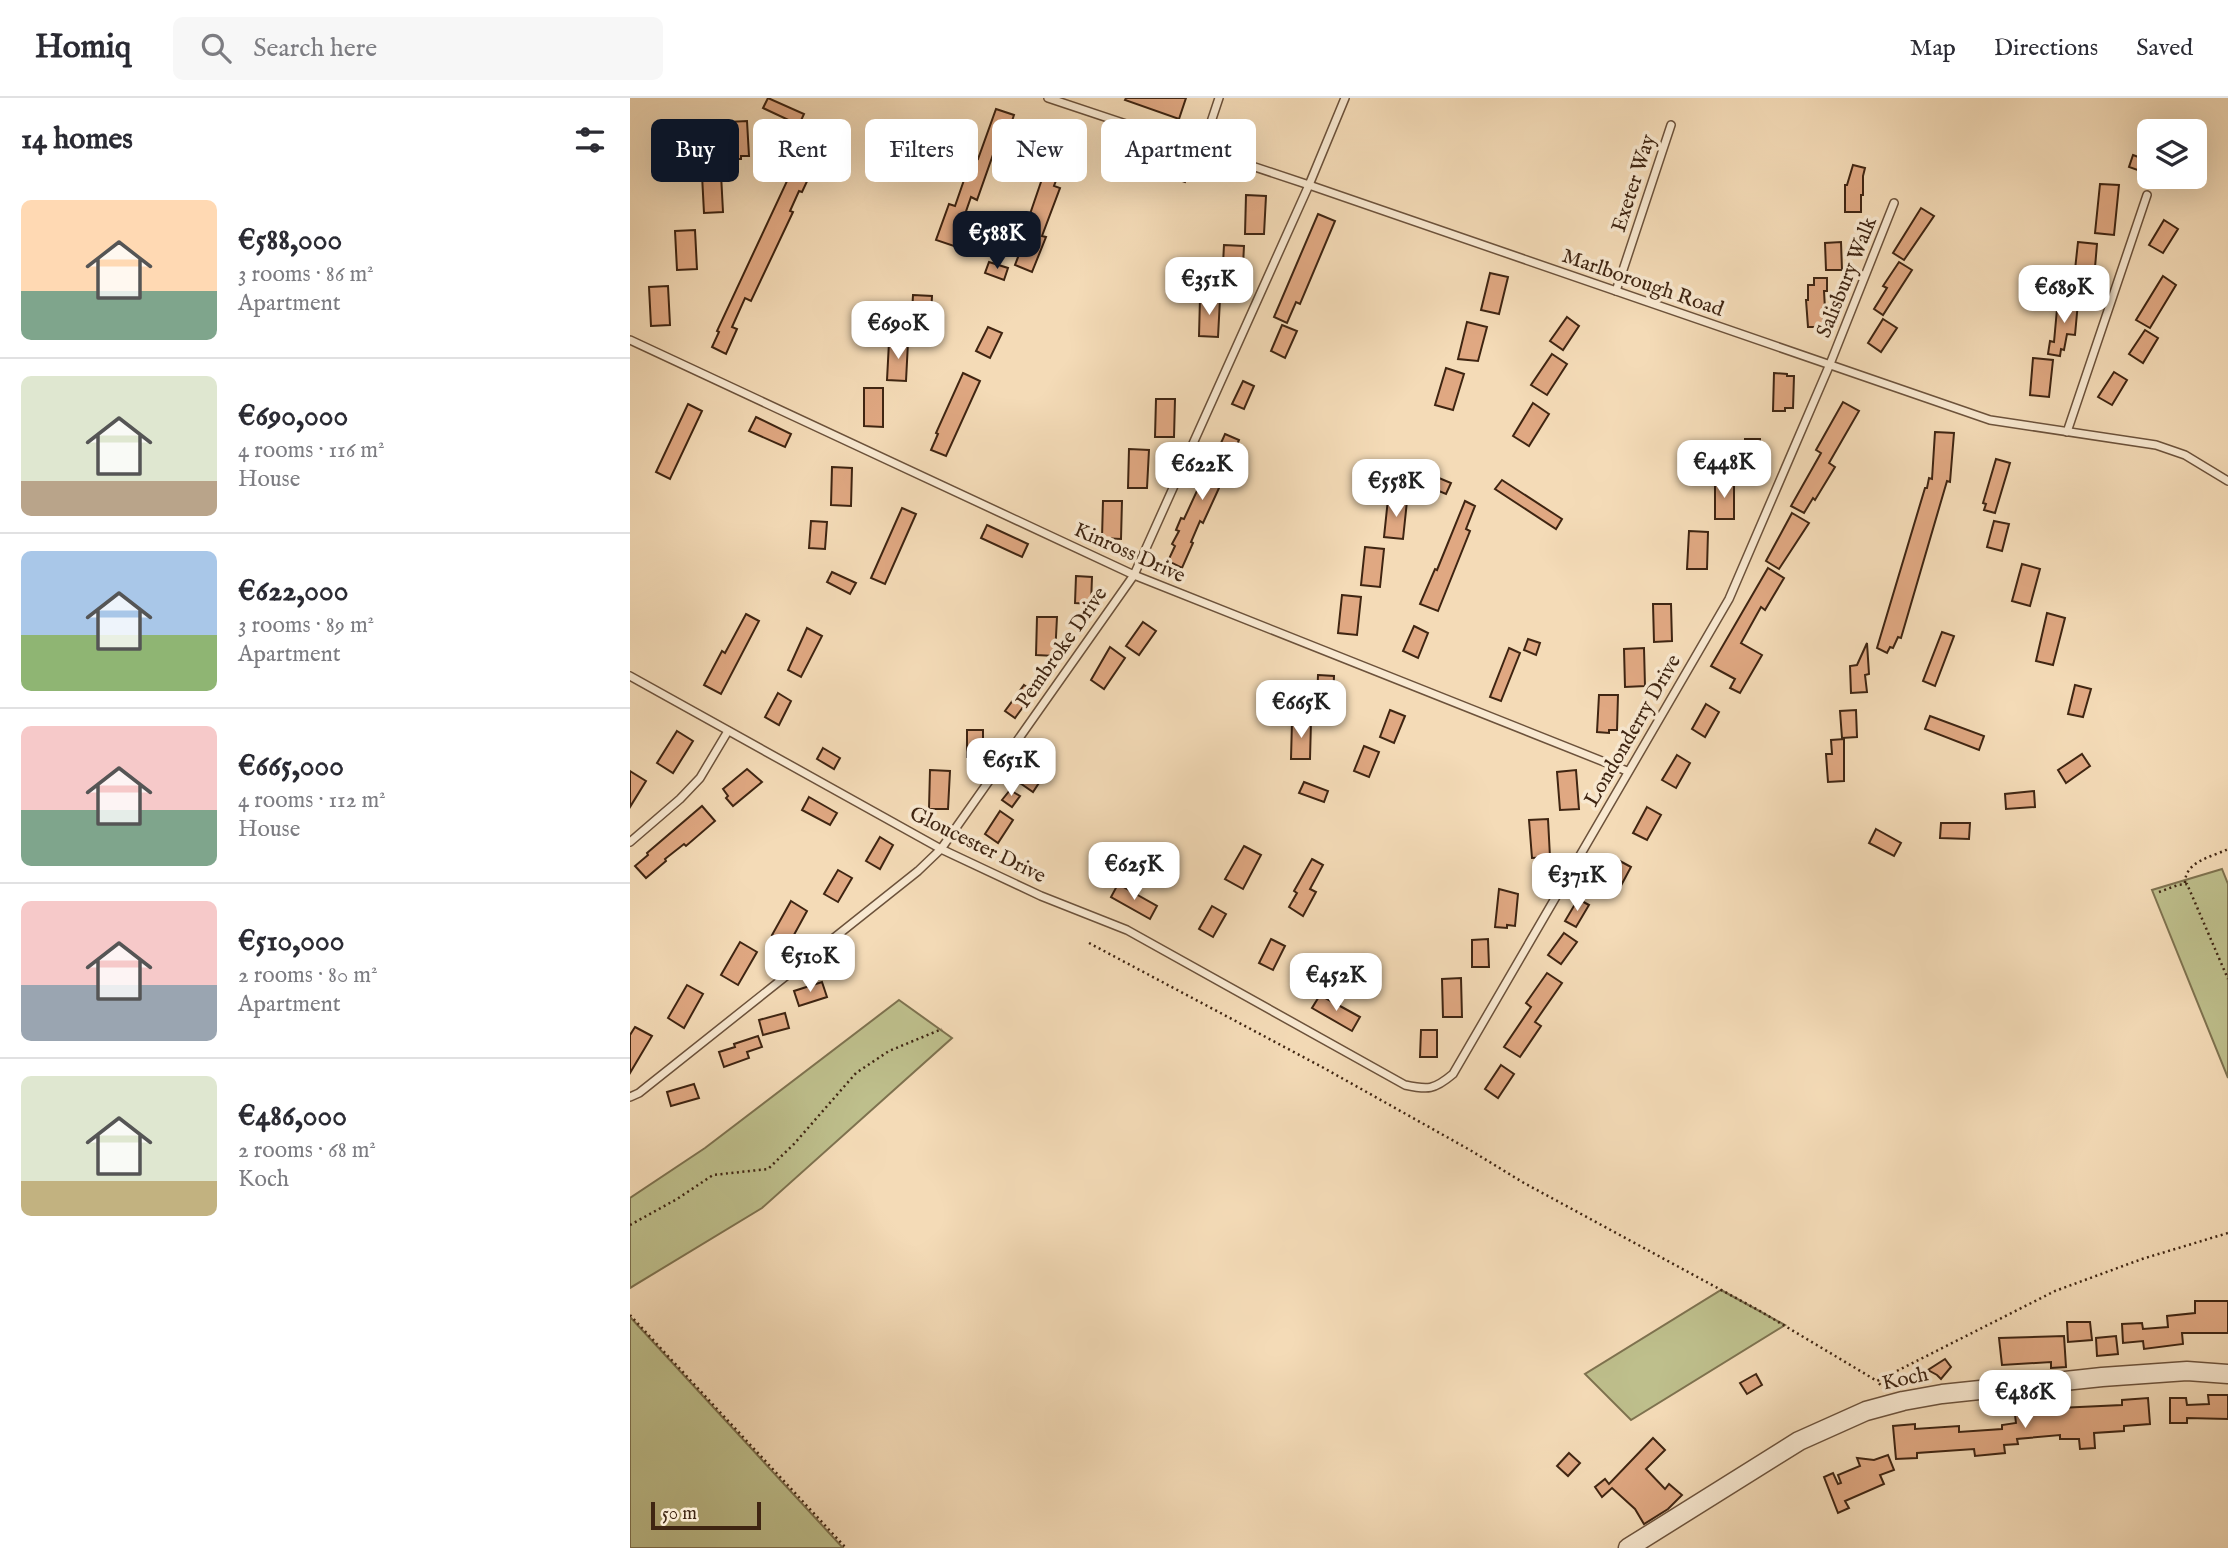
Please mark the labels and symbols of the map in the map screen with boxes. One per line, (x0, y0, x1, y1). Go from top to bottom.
street label: Exeter Way (1606, 130, 1663, 236)
pin: €588K (948, 212, 1046, 271)
street label: Salisbury Walk (1811, 212, 1884, 342)
street label: Marlborough Road (1558, 243, 1728, 324)
pin: €351K (1160, 258, 1258, 317)
pin: €689K (2015, 266, 2113, 325)
pin: €690K (849, 302, 947, 361)
pin: €448K (1675, 440, 1773, 500)
pin: €622K (1153, 442, 1251, 502)
pin: €558K (1347, 460, 1445, 519)
street label: Kinross Drive (1069, 517, 1190, 590)
street label: Pembroke Drive (1010, 582, 1114, 714)
street label: Londonderry Drive (1579, 650, 1688, 812)
pin: €665K (1252, 680, 1350, 740)
pin: €651K (962, 738, 1060, 798)
street label: Gloucester Drive (905, 801, 1050, 890)
pin: €625K (1085, 842, 1183, 902)
pin: €371K (1528, 854, 1626, 913)
pin: €510K (761, 934, 859, 994)
pin: €452K (1287, 954, 1385, 1013)
street label: Koch (1880, 1361, 1931, 1398)
pin: €486K (1976, 1370, 2074, 1430)
scale bar (651, 1499, 761, 1531)

